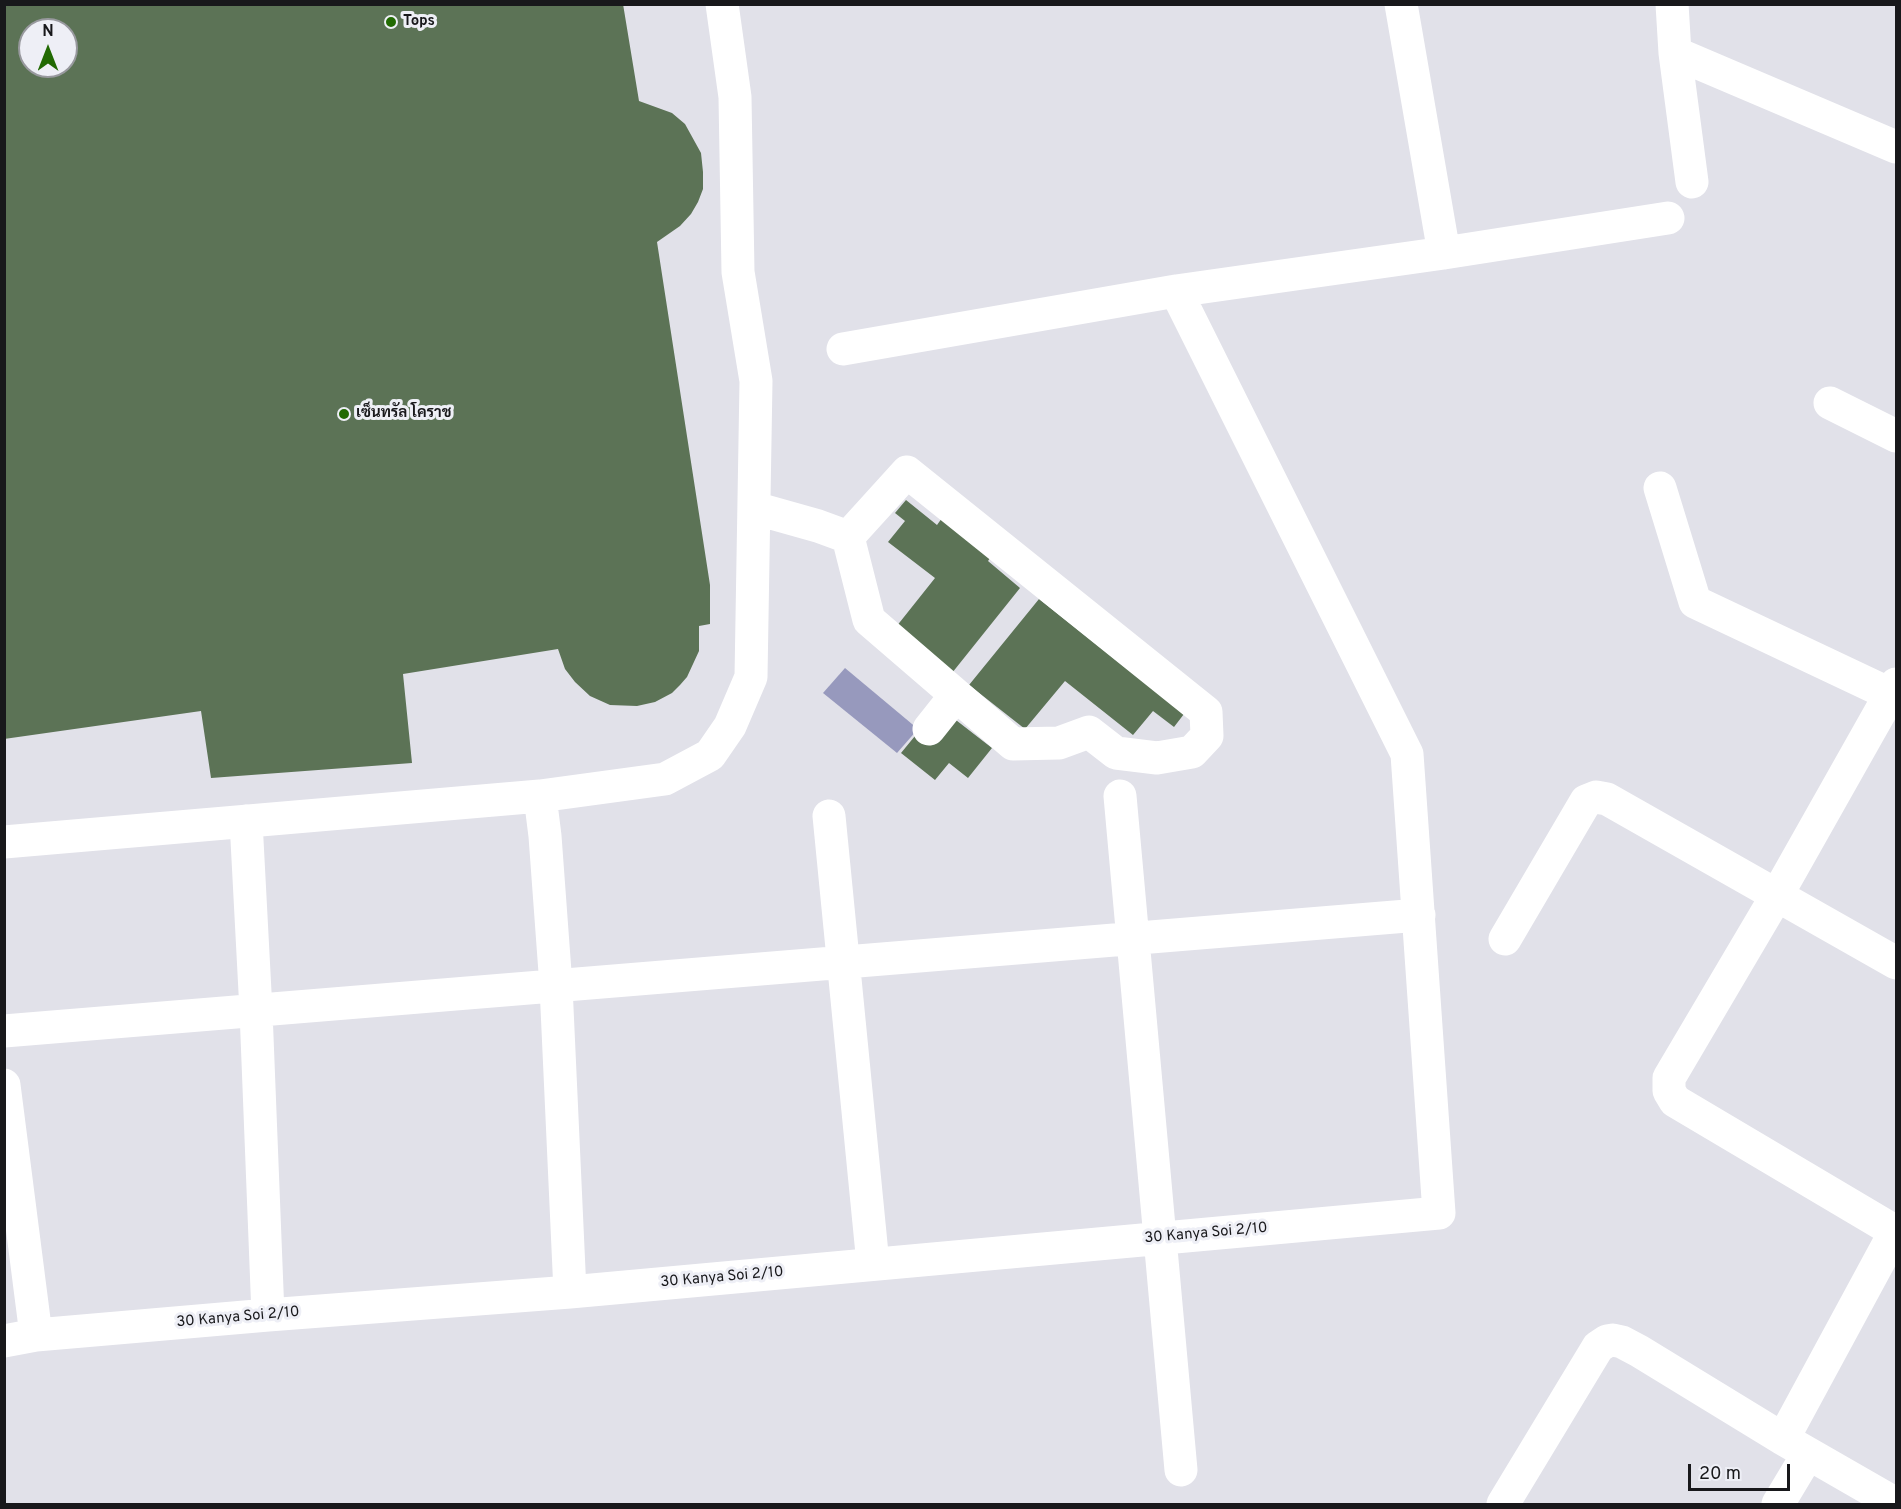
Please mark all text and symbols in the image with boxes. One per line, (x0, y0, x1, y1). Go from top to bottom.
place label: Tops (403, 13, 435, 31)
marker: Tops (384, 15, 398, 29)
north arrow (18, 18, 78, 78)
text: N (42, 22, 54, 42)
place label: เซ็นทรัล โคราช (356, 405, 451, 423)
marker: เซ็นทรัล โคราช (337, 407, 351, 421)
street label: 30 Kanya Soi 2/10 (1144, 1220, 1268, 1248)
street label: 30 Kanya Soi 2/10 (660, 1264, 784, 1292)
street label: 30 Kanya Soi 2/10 (176, 1304, 300, 1332)
scale bar (1691, 1452, 1793, 1490)
text: 20 m (1699, 1463, 1741, 1486)

